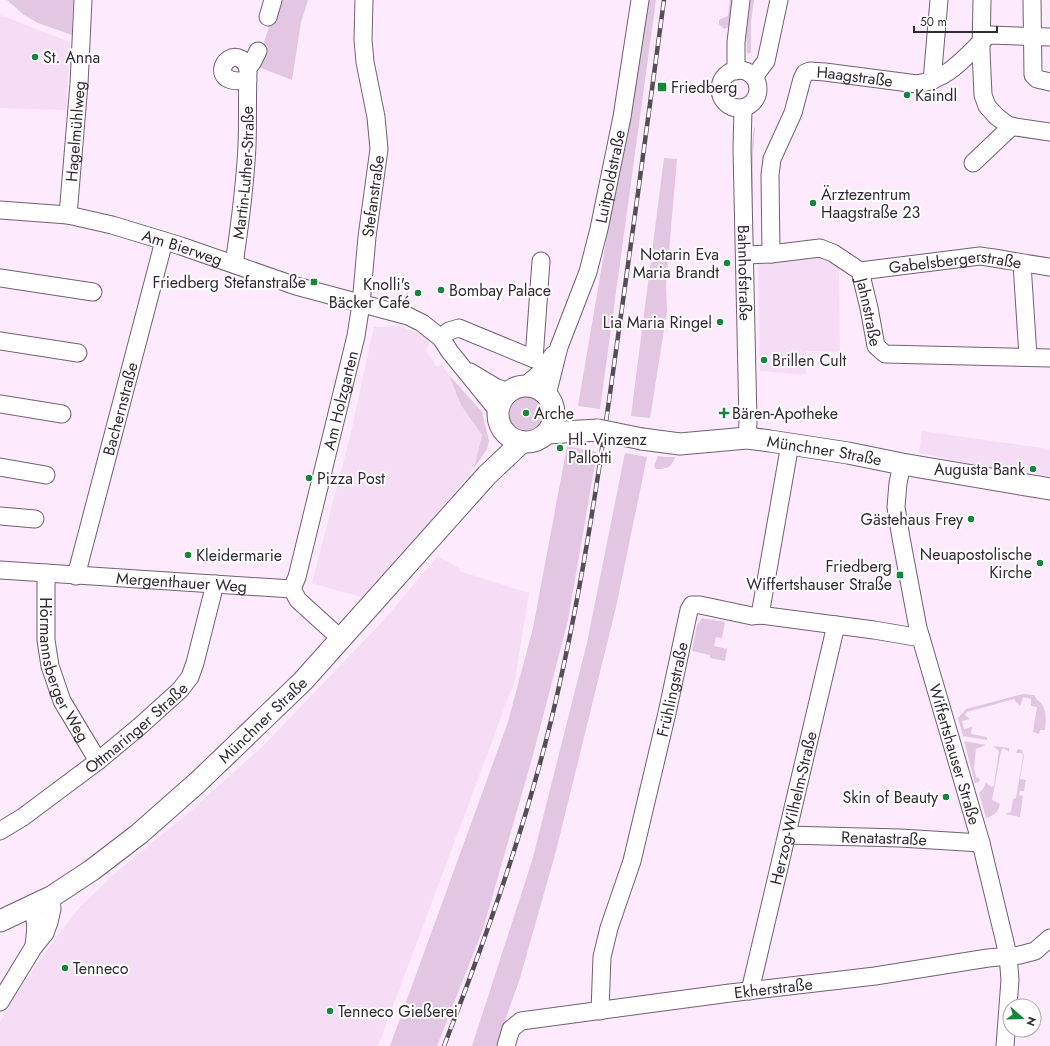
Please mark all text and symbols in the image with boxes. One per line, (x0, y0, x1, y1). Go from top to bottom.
scale bar (914, 8, 997, 34)
text: 50 m (920, 13, 947, 31)
place label: St. Anna (43, 46, 100, 69)
marker: St. Anna (30, 52, 40, 62)
street label: Haagstraße (816, 60, 894, 92)
place label: Friedberg (671, 76, 737, 99)
street label: Hagelmühlweg (59, 80, 91, 183)
marker: Friedberg (656, 81, 668, 93)
place label: Kaindl (915, 84, 957, 107)
marker: Kaindl (902, 90, 912, 100)
street label: Martin-Luther-Straße (226, 106, 259, 241)
street label: Luitpoldstraße (589, 128, 631, 225)
street label: Stefanstraße (356, 154, 390, 239)
place label: Ärztezentrum Haagstraße 23 (821, 183, 921, 224)
marker: Ärztezentrum Haagstraße 23 (808, 198, 818, 208)
street label: Am Bierweg (139, 223, 226, 271)
street label: Bahnhofstraße (732, 225, 757, 321)
place label: Notarin Eva Maria Brandt (633, 243, 719, 284)
street label: Gabelsbergerstraße (887, 244, 1023, 279)
marker: Notarin Eva Maria Brandt (722, 258, 732, 268)
place label: Friedberg Stefanstraße (153, 271, 306, 294)
place label: Knolli's Bäcker Café (329, 273, 410, 314)
street label: Jahnstraße (850, 274, 887, 348)
marker: Friedberg Stefanstraße (309, 277, 319, 287)
place label: Bombay Palace (449, 279, 551, 302)
marker: Bombay Palace (436, 285, 446, 295)
marker: Knolli's Bäcker Café (413, 288, 423, 298)
place label: Lia Maria Ringel (603, 311, 712, 334)
marker: Lia Maria Ringel (715, 317, 725, 327)
street label: Am Holzgarten (317, 348, 364, 452)
place label: Brillen Cult (772, 349, 846, 372)
marker: Brillen Cult (759, 355, 769, 365)
street label: Bachernstraße (97, 359, 143, 458)
place label: Arche (534, 402, 574, 425)
place label: Bären-Apotheke (732, 402, 838, 425)
marker: Arche (521, 408, 531, 418)
marker: Bären-Apotheke (719, 408, 729, 418)
place label: Hl. Vinzenz Pallotti (568, 428, 648, 469)
street label: Münchner Straße (766, 429, 884, 471)
marker: Hl. Vinzenz Pallotti (555, 443, 565, 453)
place label: Augusta Bank (934, 458, 1026, 481)
marker: Augusta Bank (1028, 464, 1038, 474)
place label: Pizza Post (317, 467, 385, 490)
marker: Pizza Post (304, 473, 314, 483)
place label: Gästehaus Frey (861, 508, 964, 531)
marker: Gästehaus Frey (966, 514, 976, 524)
place label: Neuapostolische Kirche (920, 543, 1032, 584)
place label: Kleidermarie (196, 544, 282, 567)
marker: Kleidermarie (183, 550, 193, 560)
place label: Friedberg Wiffertshauser Straße (746, 555, 892, 596)
marker: Neuapostolische Kirche (1035, 558, 1045, 568)
street label: Mergenthauer Weg (115, 566, 248, 598)
marker: Friedberg Wiffertshauser Straße (895, 570, 905, 580)
street label: Hörmannsberger Weg (35, 597, 95, 746)
street label: Frühlingstraße (650, 640, 693, 739)
street label: Münchner Straße (213, 671, 312, 768)
street label: Ottmaringer Straße (80, 678, 193, 779)
street label: Wiffertshauser Straße (923, 681, 987, 827)
street label: Herzog-Wilhelm-Straße (764, 729, 822, 887)
place label: Skin of Beauty (843, 786, 939, 809)
marker: Skin of Beauty (941, 792, 951, 802)
street label: Renatastraße (841, 825, 927, 851)
place label: Tenneco (73, 957, 129, 980)
marker: Tenneco (60, 963, 70, 973)
street label: Ekherstraße (733, 972, 814, 1004)
north arrow (1002, 998, 1042, 1038)
place label: Tenneco Gießerei (338, 1000, 458, 1023)
marker: Tenneco Gießerei (325, 1006, 335, 1016)
text: N (1022, 1015, 1040, 1028)

